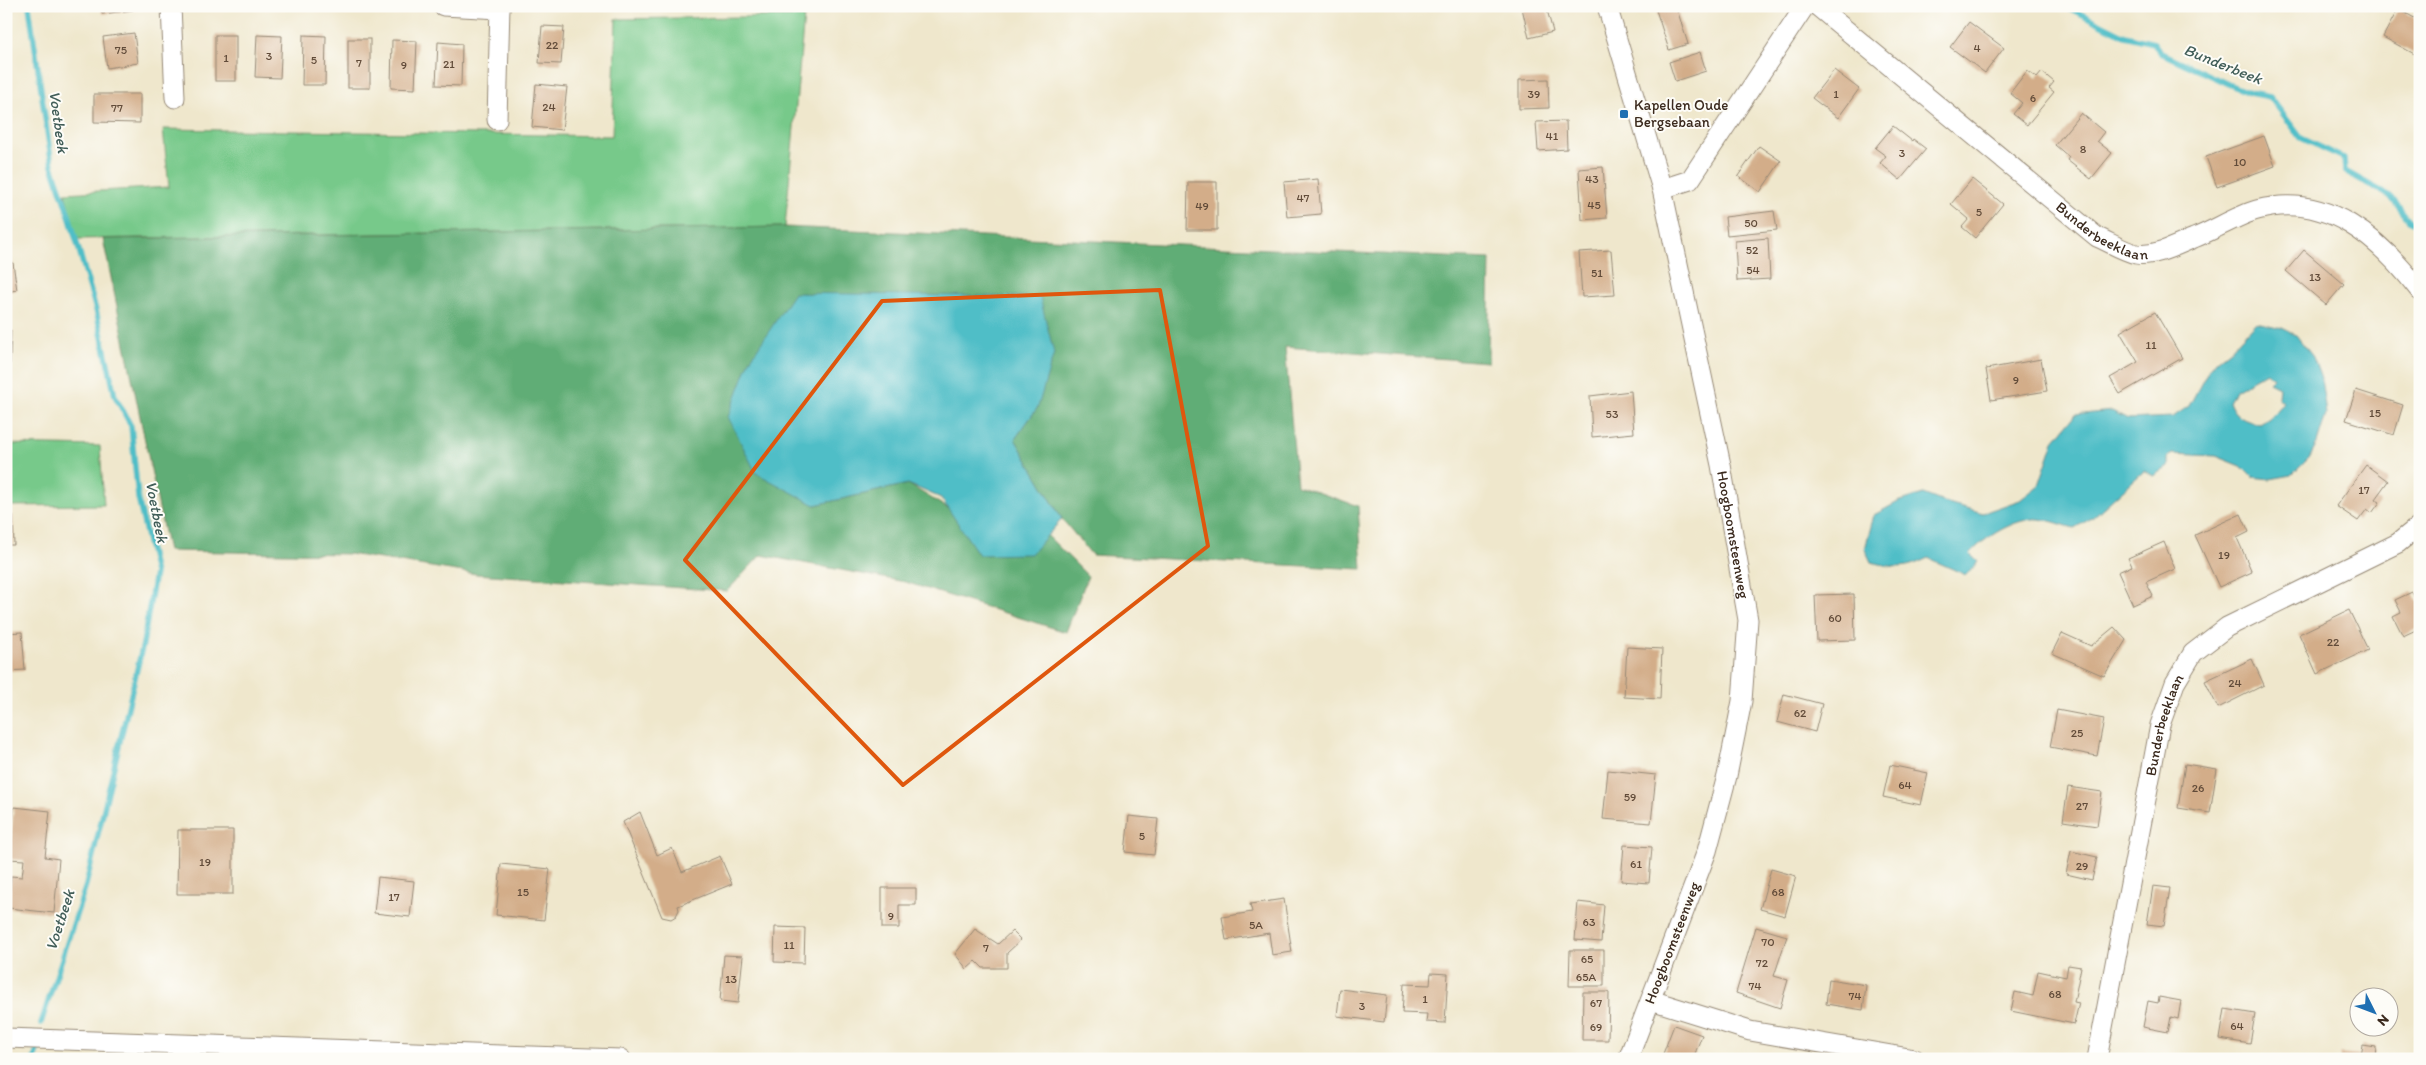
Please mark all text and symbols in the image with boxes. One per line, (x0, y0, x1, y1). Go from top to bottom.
house number: 22 (546, 38, 559, 52)
water label: Bunderbeek (2181, 40, 2266, 89)
house number: 4 (1973, 41, 1981, 55)
house number: 75 (115, 43, 127, 57)
house number: 3 (266, 49, 273, 63)
house number: 1 (223, 51, 229, 65)
house number: 5 (311, 53, 317, 67)
house number: 7 (356, 56, 362, 70)
house number: 21 (443, 57, 455, 71)
house number: 9 (401, 58, 407, 72)
house number: 39 (1528, 87, 1540, 101)
house number: 1 (1833, 87, 1839, 101)
water label: Voetbeek (45, 90, 73, 155)
house number: 6 (2030, 91, 2036, 105)
place label: Kapellen Oude Bergsebaan (1634, 96, 1728, 131)
house number: 24 (542, 100, 556, 114)
house number: 77 (111, 101, 123, 115)
marker: Kapellen Oude Bergsebaan (1618, 108, 1630, 120)
house number: 41 (1546, 129, 1559, 143)
house number: 8 (2080, 142, 2087, 156)
house number: 3 (1899, 146, 1906, 160)
house number: 10 (2234, 155, 2246, 169)
house number: 43 (1585, 172, 1599, 186)
house number: 47 (1296, 191, 1310, 205)
house number: 45 (1587, 198, 1601, 212)
street label: Bunderbeeklaan (2052, 198, 2149, 264)
house number: 49 (1195, 199, 1209, 213)
house number: 5 (1976, 205, 1982, 219)
house number: 50 (1744, 216, 1758, 230)
house number: 52 (1746, 243, 1759, 257)
house number: 54 (1746, 263, 1760, 277)
house number: 51 (1591, 266, 1603, 280)
house number: 13 (2309, 270, 2322, 284)
house number: 11 (2145, 338, 2157, 352)
house number: 9 (2013, 373, 2019, 387)
house number: 15 (2369, 406, 2381, 420)
house number: 53 (1606, 407, 1619, 421)
street label: Hoogboomsteenweg (1713, 469, 1753, 600)
water label: Voetbeek (142, 480, 172, 545)
house number: 17 (2358, 483, 2370, 497)
house number: 19 (2218, 548, 2230, 562)
house number: 60 (1828, 611, 1842, 625)
house number: 22 (2327, 635, 2340, 649)
street label: Bunderbeeklaan (2142, 670, 2188, 777)
house number: 24 (2228, 676, 2242, 690)
house number: 62 (1794, 706, 1807, 720)
house number: 25 (2071, 726, 2083, 740)
house number: 64 (1898, 778, 1912, 792)
house number: 26 (2192, 781, 2204, 795)
house number: 59 (1624, 790, 1636, 804)
house number: 27 (2076, 799, 2088, 813)
house number: 5 (1139, 829, 1145, 843)
house number: 19 (199, 855, 211, 869)
house number: 61 (1630, 857, 1642, 871)
house number: 29 (2076, 859, 2088, 873)
street label: Hoogboomsteenweg (1640, 879, 1704, 1007)
house number: 15 (517, 885, 529, 899)
house number: 68 (1772, 885, 1785, 899)
water label: Voetbeek (41, 887, 79, 953)
house number: 17 (388, 890, 400, 904)
house number: 9 (888, 909, 894, 923)
house number: 63 (1583, 915, 1596, 929)
house number: 5A (1249, 918, 1263, 932)
house number: 70 (1761, 935, 1775, 949)
house number: 11 (783, 938, 795, 952)
house number: 7 (983, 941, 989, 955)
house number: 65 (1581, 952, 1593, 966)
house number: 72 (1756, 956, 1769, 970)
house number: 65A (1576, 970, 1596, 984)
house number: 13 (725, 972, 738, 986)
house number: 74 (1748, 979, 1762, 993)
house number: 68 (2049, 987, 2062, 1001)
north arrow (2348, 988, 2398, 1038)
house number: 74 (1848, 989, 1862, 1003)
house number: 1 (1422, 992, 1428, 1006)
house number: 67 (1590, 996, 1602, 1010)
house number: 3 (1359, 999, 1366, 1013)
text: N (2374, 1011, 2393, 1030)
house number: 64 (2230, 1019, 2244, 1033)
house number: 69 (1590, 1020, 1602, 1034)

